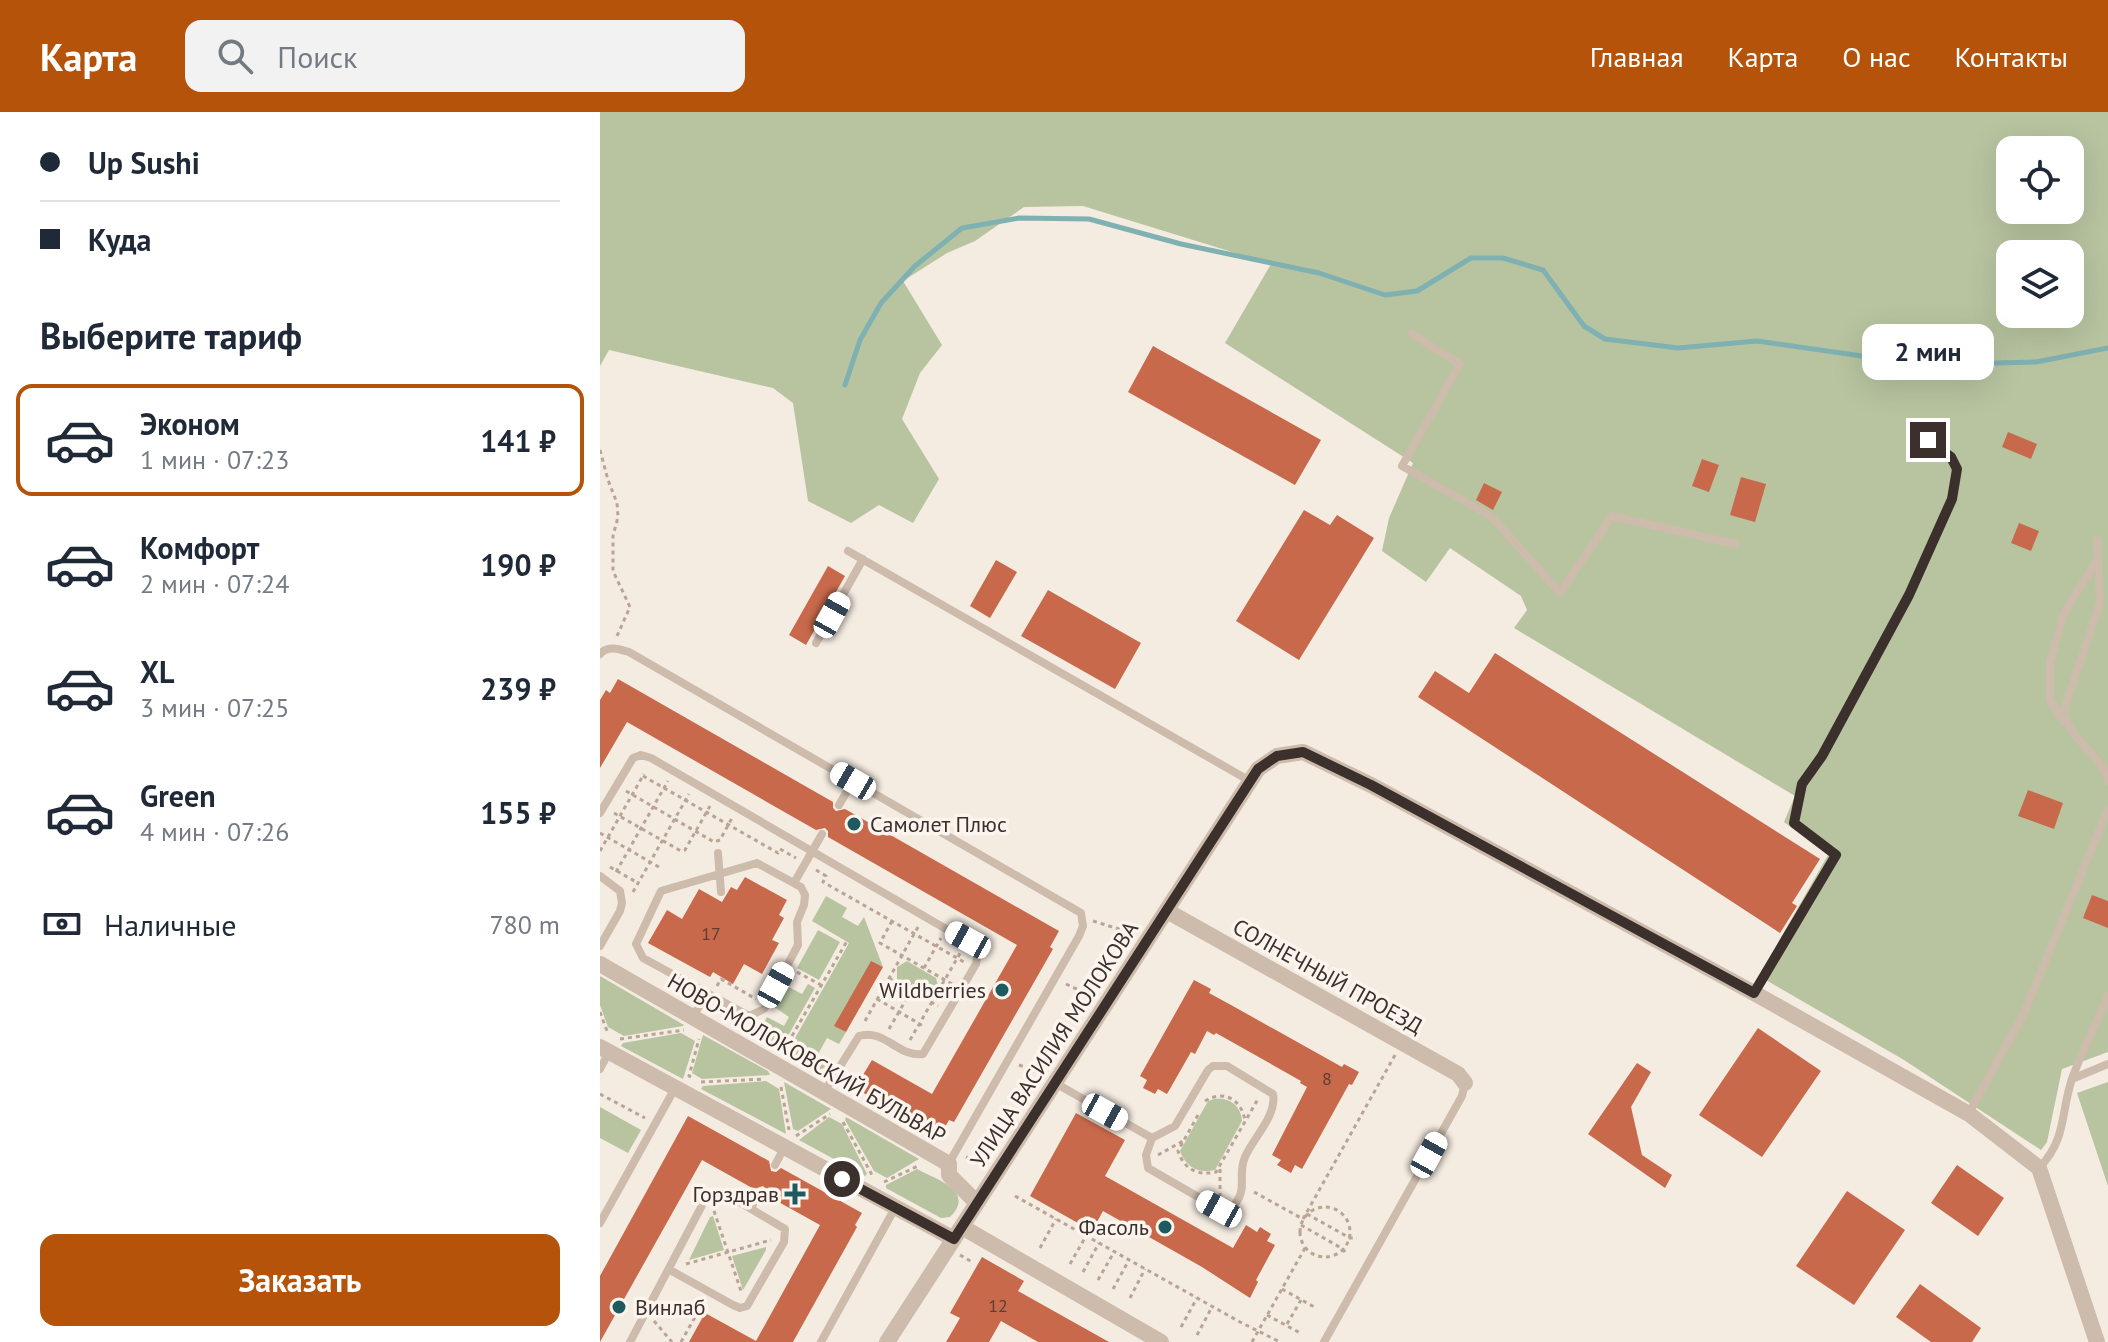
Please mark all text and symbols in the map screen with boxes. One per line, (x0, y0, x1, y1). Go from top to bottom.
search box (185, 20, 745, 92)
text: Карта (40, 32, 137, 81)
icon: search (213, 34, 257, 78)
text: Поиск (277, 37, 357, 76)
text: Главная (1590, 38, 1684, 75)
text: Карта (1728, 38, 1798, 75)
text: О нас (1842, 38, 1911, 75)
text: Контакты (1955, 38, 2068, 75)
map controls (1996, 136, 2084, 328)
button: locate (1996, 136, 2084, 224)
text: Up Sushi (88, 143, 200, 182)
text: Куда (88, 220, 151, 259)
button: layers (1996, 240, 2084, 328)
text: Выберите тариф (40, 312, 302, 359)
callout: 2 мин (1862, 324, 1994, 380)
text: 2 мин (1895, 335, 1961, 368)
icon: car (44, 404, 116, 476)
text: Эконом (140, 404, 240, 443)
text: 141 ₽ (480, 421, 556, 460)
route end (1910, 422, 1946, 458)
text: 1 мин · 07:23 (140, 443, 289, 476)
icon: car (44, 528, 116, 600)
text: Комфорт (140, 528, 259, 567)
text: 190 ₽ (480, 545, 556, 584)
text: 2 мин · 07:24 (140, 567, 289, 600)
car (810, 588, 854, 642)
icon: car (44, 652, 116, 724)
text: XL (140, 652, 174, 691)
text: 239 ₽ (480, 669, 556, 708)
text: 3 мин · 07:25 (140, 691, 289, 724)
car (826, 759, 880, 803)
icon: car (44, 776, 116, 848)
text: Green (140, 776, 215, 815)
text: 155 ₽ (480, 793, 556, 832)
place label: Самолет Плюс (870, 810, 1007, 838)
text: 4 мин · 07:26 (140, 815, 289, 848)
marker: Самолет Плюс (845, 815, 863, 833)
icon: cash (40, 902, 84, 946)
text: Наличные (104, 905, 236, 944)
text: 780 m (489, 908, 560, 941)
street label: СОЛНЕЧНЫЙ ПРОЕЗД (1228, 912, 1428, 1040)
street label: УЛИЦА ВАСИЛИЯ МОЛОКОВА (964, 916, 1144, 1172)
car (941, 918, 995, 962)
house number: 17 (701, 922, 721, 945)
car (754, 958, 798, 1012)
street label: НОВО-МОЛОКОВСКИЙ БУЛЬВАР (663, 967, 951, 1149)
place label: Wildberries (879, 976, 986, 1004)
marker: Wildberries (993, 981, 1011, 999)
house number: 8 (1322, 1067, 1332, 1090)
car (1078, 1090, 1132, 1134)
car (1407, 1128, 1451, 1182)
route start (824, 1161, 860, 1197)
place label: Горздрав (693, 1180, 779, 1208)
marker: Горздрав (786, 1185, 804, 1203)
car (1192, 1187, 1246, 1231)
place label: Фасоль (1079, 1213, 1149, 1241)
marker: Фасоль (1156, 1218, 1174, 1236)
button: Заказать (40, 1234, 560, 1326)
place label: Винлаб (635, 1293, 706, 1321)
house number: 12 (988, 1294, 1008, 1317)
marker: Винлаб (610, 1298, 628, 1316)

